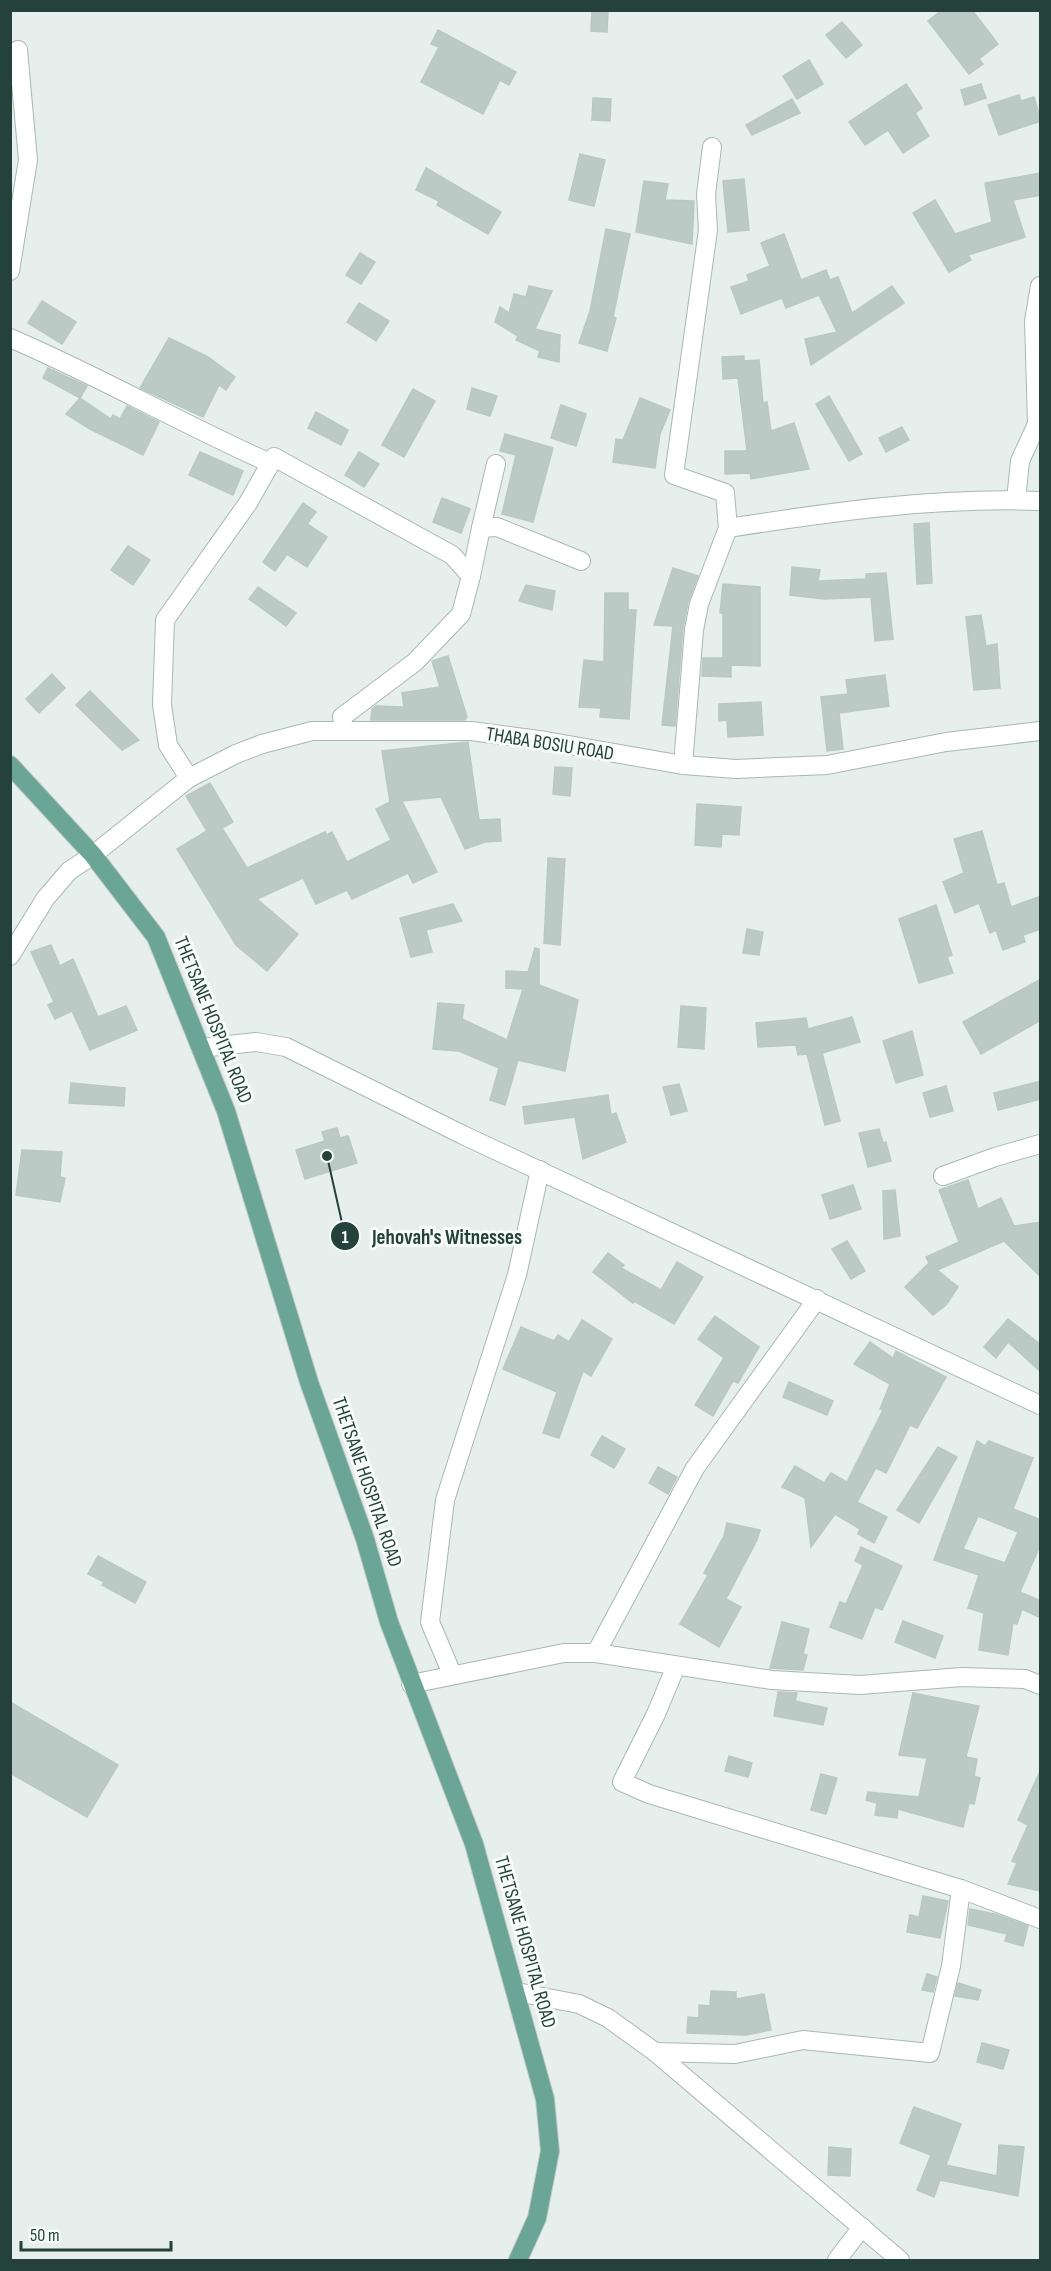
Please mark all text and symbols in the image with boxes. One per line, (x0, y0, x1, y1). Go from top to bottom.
street label: THABA BOSIU ROAD (484, 722, 616, 766)
street label: THETSANE HOSPITAL ROAD (169, 933, 257, 1107)
callout: Jehovah's Witnesses (330, 1217, 534, 1256)
text: Jehovah's Witnesses (371, 1225, 522, 1250)
text: 1 (341, 1227, 349, 1248)
street label: THETSANE HOSPITAL ROAD (327, 1394, 407, 1570)
street label: THETSANE HOSPITAL ROAD (489, 1853, 561, 2031)
scale bar (21, 2214, 171, 2252)
text: 50 m (30, 2225, 60, 2246)

